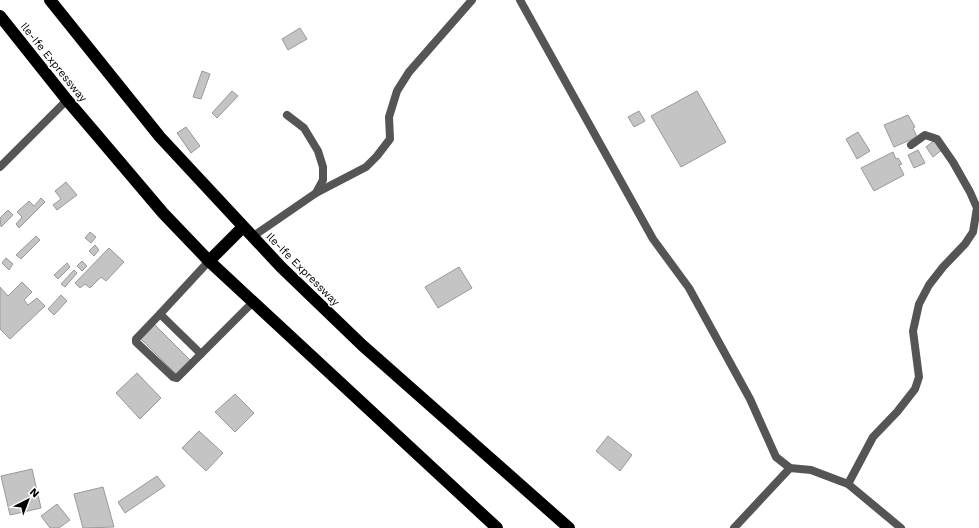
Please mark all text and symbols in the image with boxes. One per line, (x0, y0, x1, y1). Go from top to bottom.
street label: Ile-Ife Expressway (18, 20, 90, 105)
street label: Ile-Ife Expressway (263, 230, 342, 309)
north arrow (8, 480, 48, 520)
text: N (27, 485, 42, 500)

